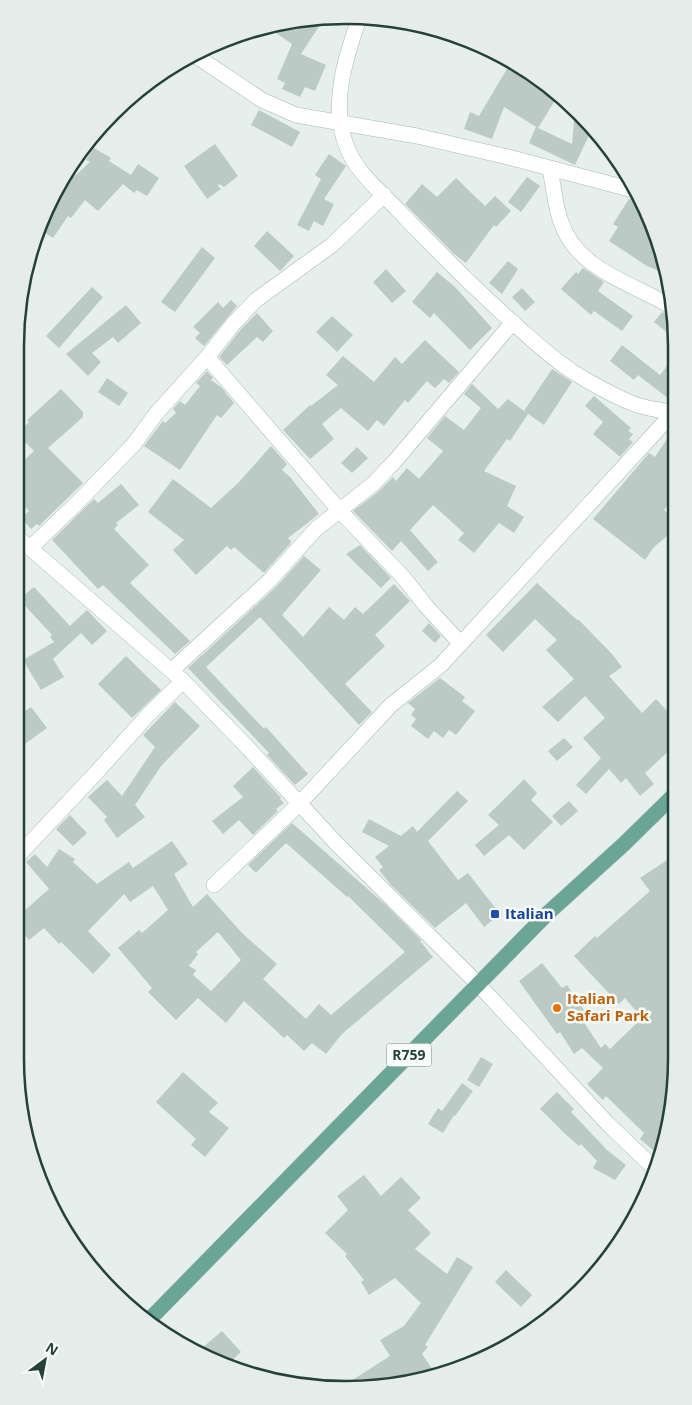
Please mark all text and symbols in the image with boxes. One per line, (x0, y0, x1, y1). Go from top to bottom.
place label: Italian (505, 903, 554, 923)
marker: Italian (489, 908, 501, 920)
place label: Italian Safari Park (567, 988, 650, 1025)
marker: Italian Safari Park (551, 1002, 563, 1014)
road number: R759 (386, 1044, 432, 1066)
north arrow (20, 1335, 70, 1385)
text: N (42, 1337, 62, 1360)

